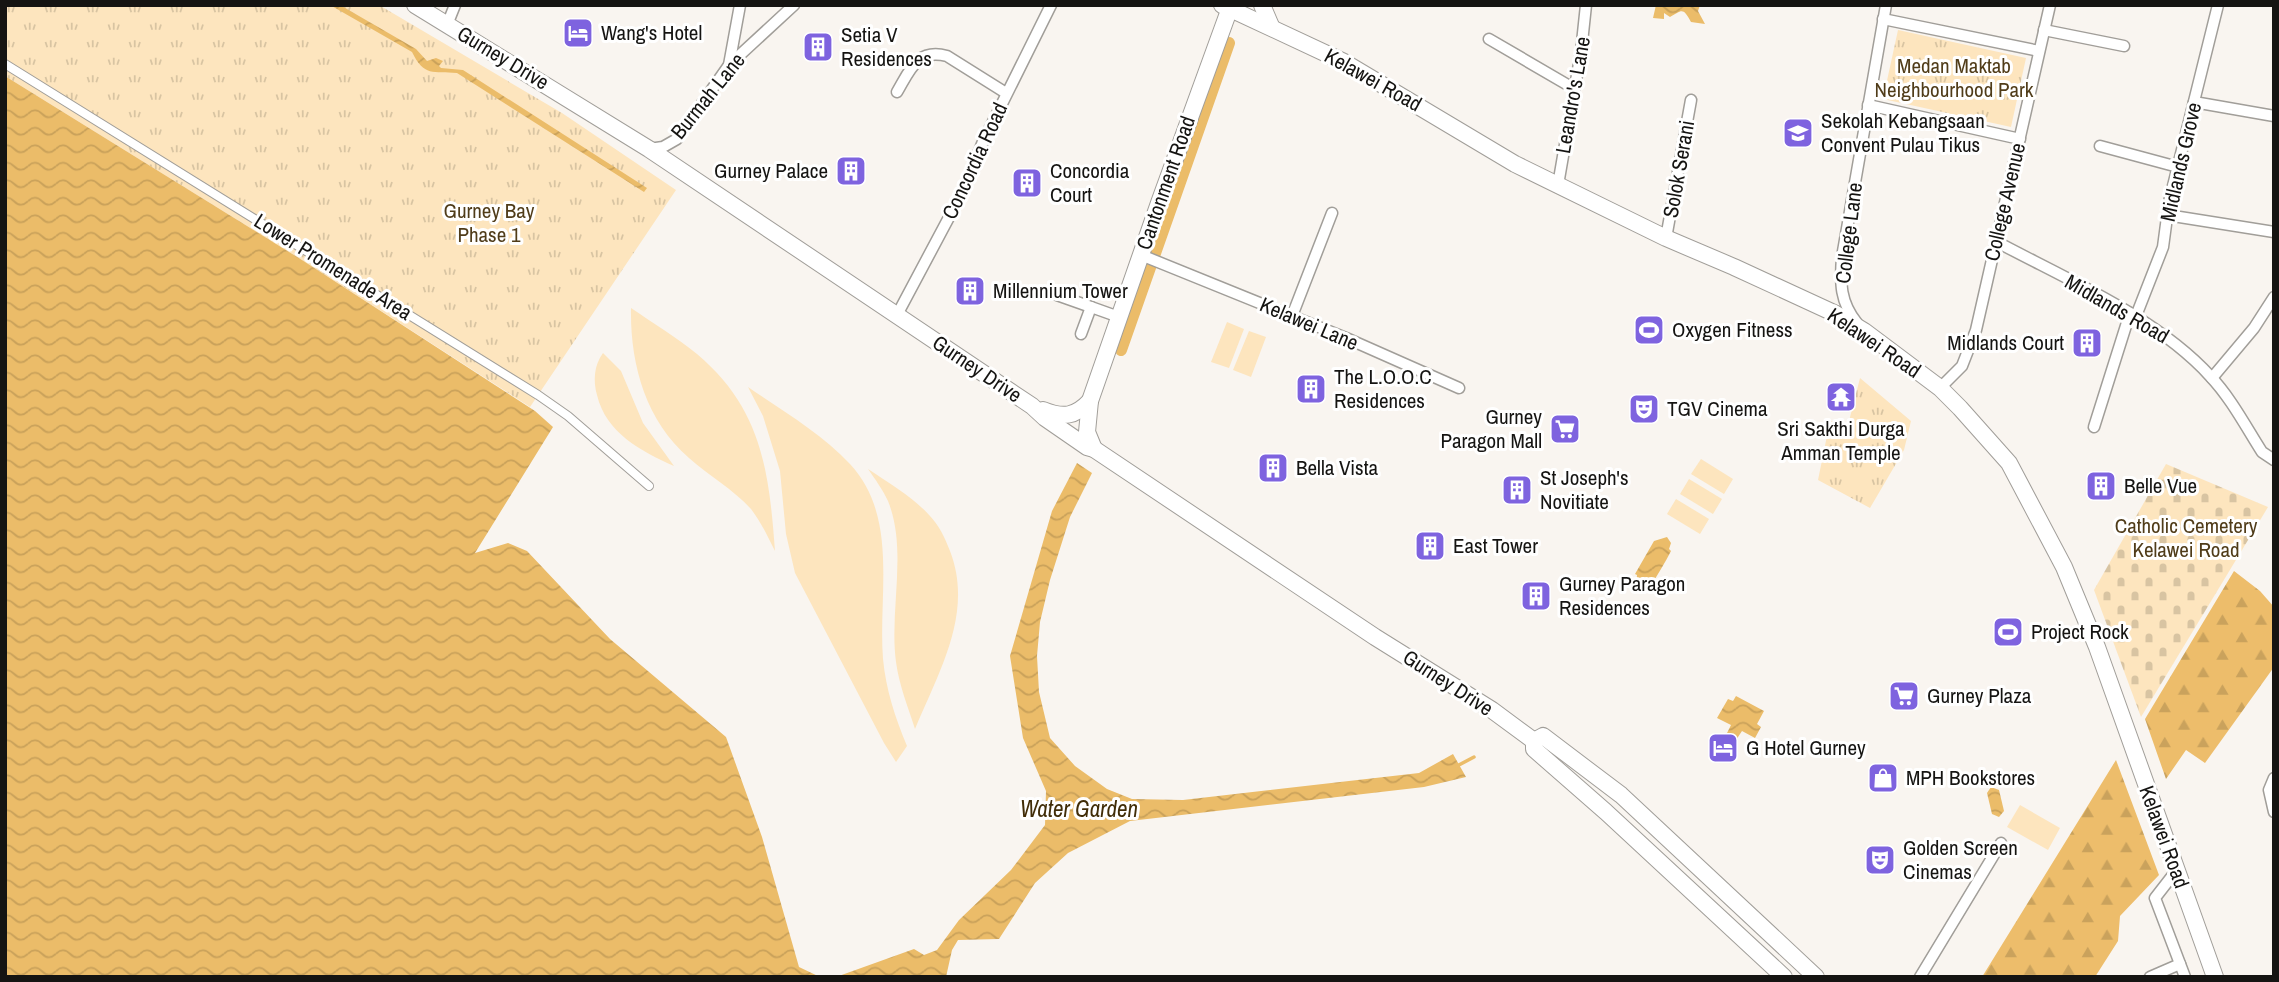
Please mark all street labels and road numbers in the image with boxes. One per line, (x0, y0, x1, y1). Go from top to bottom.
street label: Gurney Drive (452, 19, 555, 96)
street label: Leandro's Lane (1548, 34, 1597, 156)
street label: Kelawei Road (1319, 41, 1427, 118)
street label: Burmah Lane (664, 46, 751, 145)
street label: Concordia Road (935, 98, 1014, 224)
street label: Midlands Grove (2153, 99, 2208, 224)
street label: Cantonment Road (1129, 112, 1202, 254)
street label: Solok Serani (1656, 118, 1701, 220)
street label: College Avenue (1977, 140, 2032, 264)
street label: College Lane (1828, 181, 1869, 285)
street label: Lower Promenade Area (249, 206, 418, 327)
street label: Midlands Road (2060, 267, 2175, 350)
street label: Kelawei Lane (1255, 290, 1363, 357)
street label: Kelawei Road (1822, 301, 1927, 385)
street label: Gurney Drive (927, 328, 1028, 409)
street label: Gurney Drive (1397, 643, 1499, 723)
street label: Kelawei Road (2133, 781, 2196, 892)

